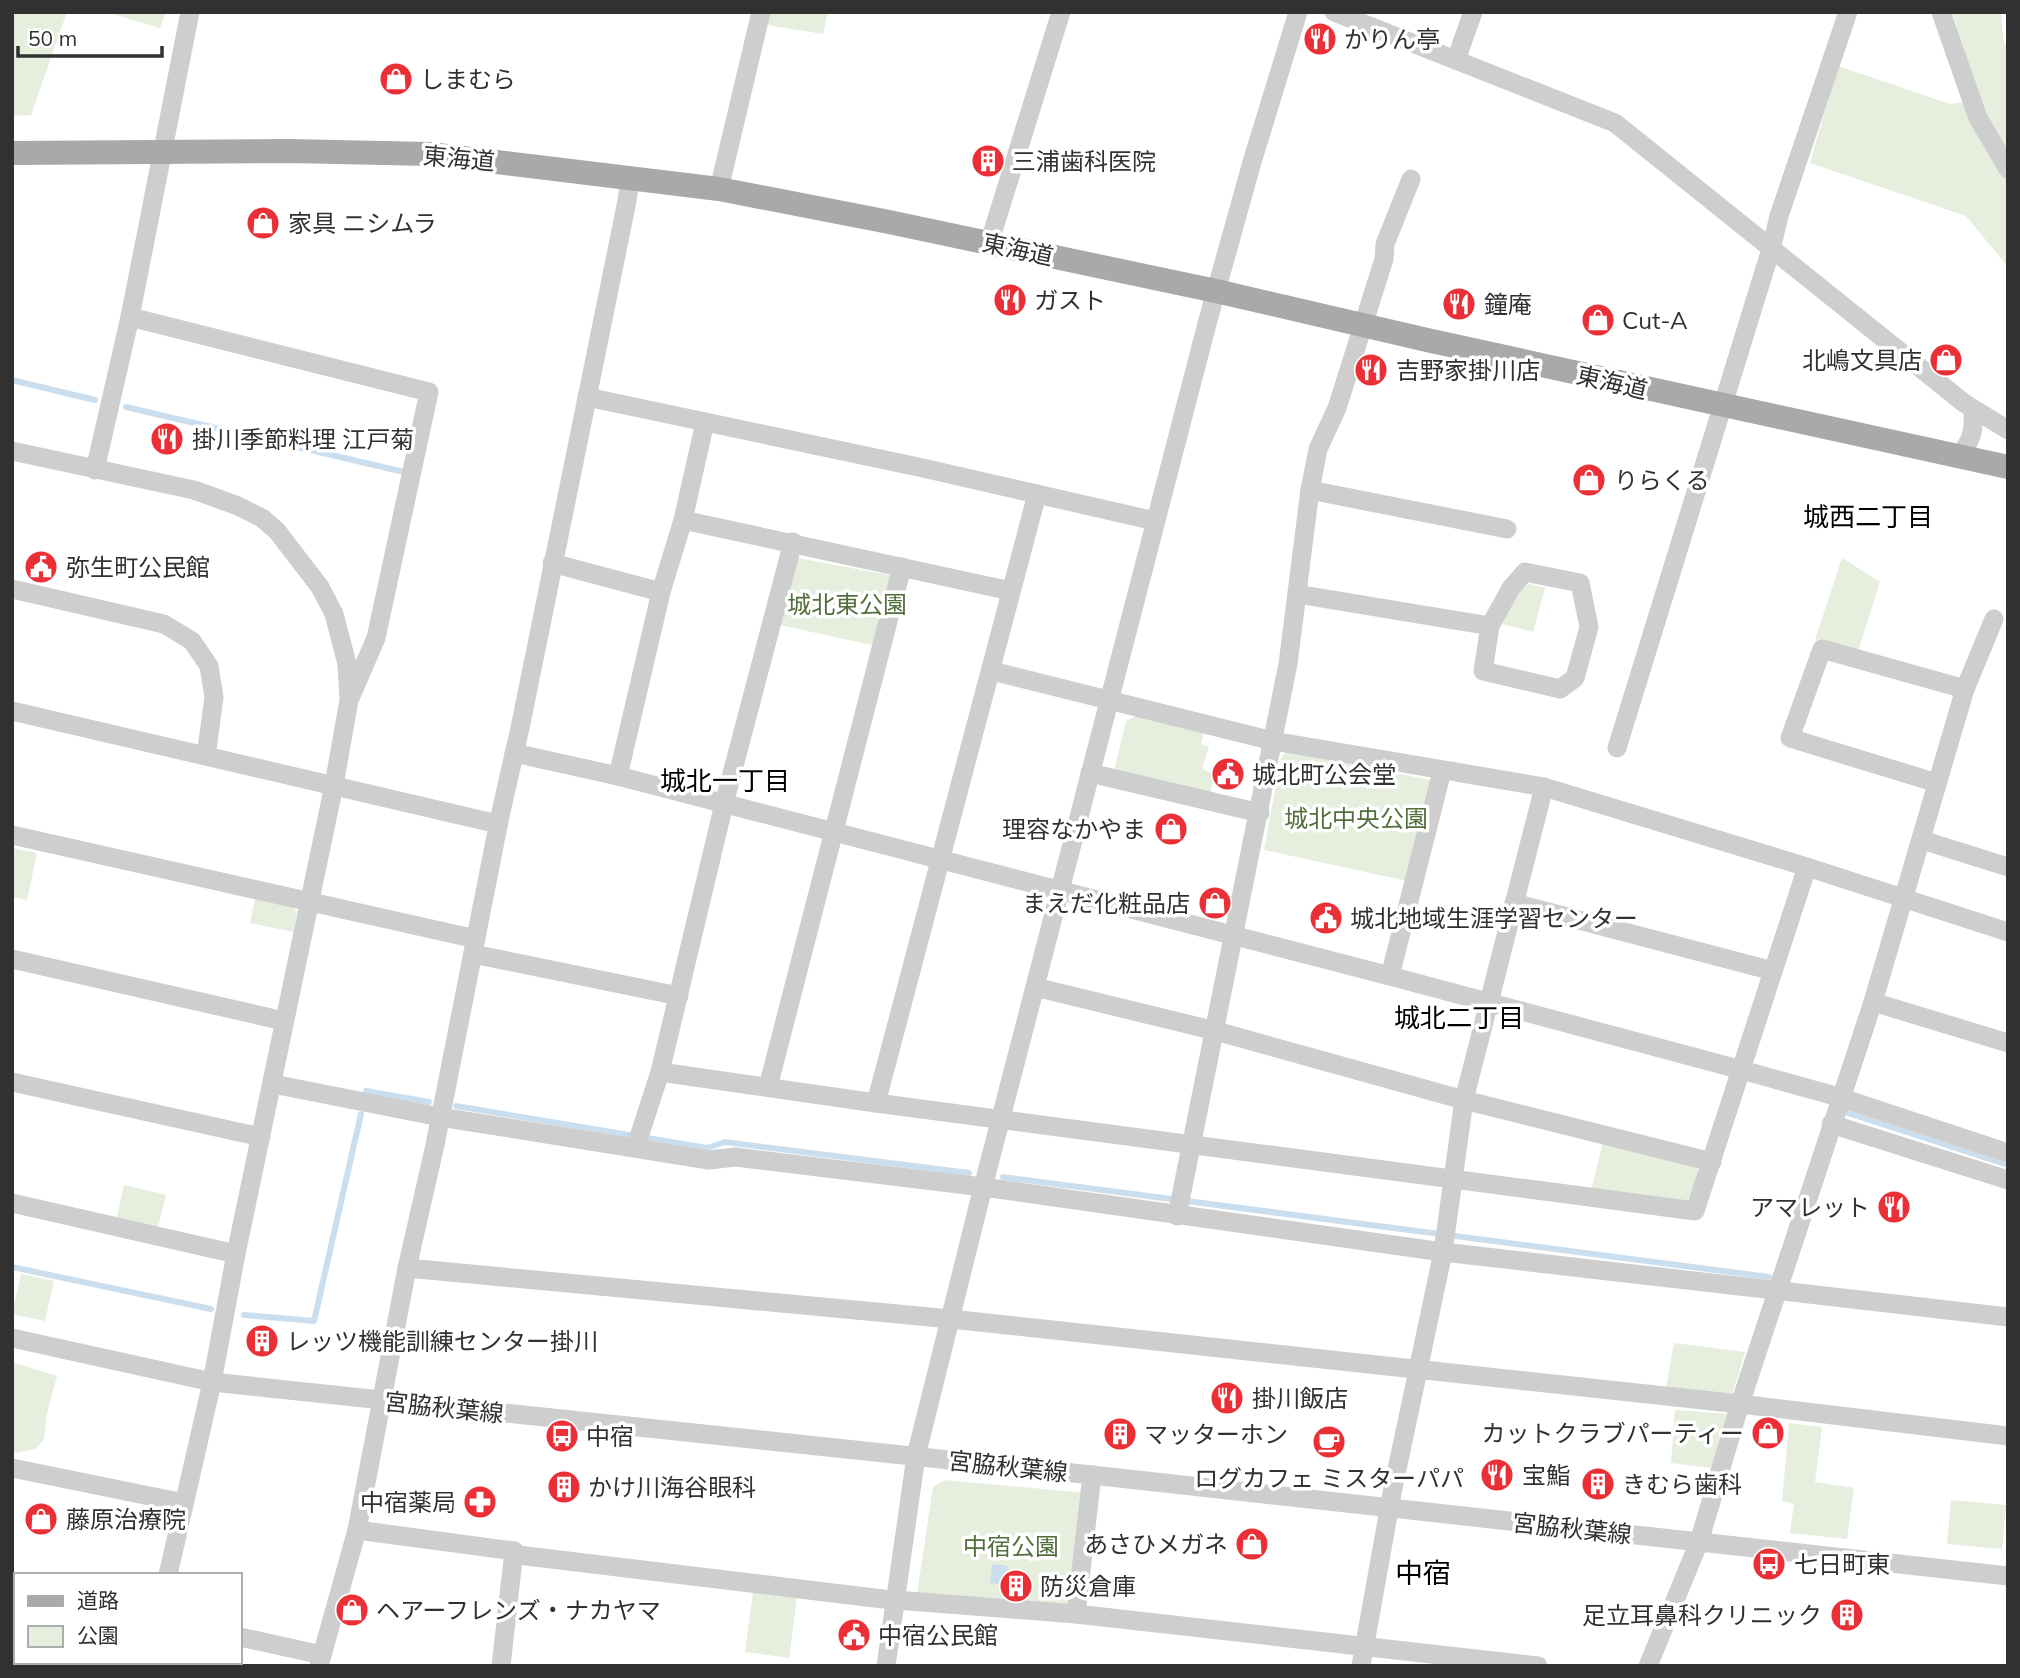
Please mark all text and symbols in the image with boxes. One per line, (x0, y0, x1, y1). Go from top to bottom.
scale bar (18, 14, 161, 58)
restaurant icon: かりん亭 (1301, 20, 1339, 58)
place label: かりん亭 (1344, 24, 1440, 54)
text: 50 m (28, 25, 77, 51)
shop icon: しまむら (377, 60, 415, 98)
place label: しまむら (420, 64, 516, 94)
street label: 東海道 (422, 140, 496, 176)
building icon: 三浦歯科医院 (969, 142, 1007, 180)
place label: 三浦歯科医院 (1012, 146, 1156, 176)
shop icon: 家具 ニシムラ (244, 204, 282, 242)
place label: 家具 ニシムラ (288, 208, 437, 238)
street label: 東海道 (980, 227, 1056, 271)
restaurant icon: ガスト (991, 281, 1029, 319)
place label: ガスト (1034, 285, 1106, 315)
restaurant icon: 鐘庵 (1440, 285, 1478, 323)
place label: 鐘庵 (1484, 289, 1532, 319)
shop icon: Cut-A (1579, 301, 1617, 339)
place label: Cut-A (1622, 305, 1688, 335)
shop icon: 北嶋文具店 (1927, 341, 1965, 379)
place label: 北嶋文具店 (1802, 345, 1922, 375)
restaurant icon: 吉野家掛川店 (1352, 351, 1390, 389)
place label: 吉野家掛川店 (1396, 355, 1540, 385)
street label: 東海道 (1574, 359, 1650, 405)
restaurant icon: 掛川季節料理 江戸菊 (148, 420, 186, 458)
place label: 掛川季節料理 江戸菊 (192, 424, 414, 454)
shop icon: りらくる (1570, 461, 1608, 499)
place label: りらくる (1614, 465, 1710, 495)
district label: 城西二丁目 (1803, 500, 1933, 533)
public building icon: 弥生町公民館 (22, 548, 60, 586)
place label: 弥生町公民館 (66, 552, 210, 582)
park label: 城北東公園 (787, 589, 907, 619)
public building icon: 城北町公会堂 (1209, 755, 1247, 793)
place label: 城北町公会堂 (1252, 759, 1396, 789)
district label: 城北一丁目 (660, 764, 790, 797)
park label: 城北中央公園 (1284, 803, 1428, 833)
shop icon: 理容なかやま (1152, 810, 1190, 848)
place label: 理容なかやま (1002, 814, 1146, 844)
shop icon: まえだ化粧品店 (1196, 884, 1234, 922)
place label: まえだ化粧品店 (1022, 888, 1190, 918)
public building icon: 城北地域生涯学習センター (1307, 899, 1345, 937)
place label: 城北地域生涯学習センター (1350, 903, 1638, 933)
district label: 城北二丁目 (1394, 1001, 1524, 1034)
restaurant icon: アマレット (1875, 1188, 1913, 1226)
place label: アマレット (1750, 1192, 1870, 1222)
building icon: レッツ機能訓練センター掛川 (243, 1322, 281, 1360)
place label: レッツ機能訓練センター掛川 (286, 1326, 598, 1356)
restaurant icon: 掛川飯店 (1208, 1379, 1246, 1417)
place label: 掛川飯店 (1252, 1383, 1348, 1413)
street label: 宮脇秋葉線 (383, 1386, 505, 1428)
shop icon: カットクラブパーティー (1749, 1414, 1787, 1452)
building icon: マッターホン (1101, 1415, 1139, 1453)
bus stop icon: 中宿 (543, 1417, 581, 1455)
place label: カットクラブパーティー (1481, 1418, 1744, 1448)
place label: マッターホン (1144, 1419, 1288, 1449)
place label: 中宿 (586, 1421, 634, 1451)
cafe icon: ログカフェ ミスターパパ (1310, 1423, 1348, 1461)
street label: 宮脇秋葉線 (947, 1445, 1069, 1487)
restaurant icon: 宝鮨 (1478, 1456, 1516, 1494)
place label: 宝鮨 (1522, 1460, 1570, 1490)
place label: ログカフェ ミスターパパ (1194, 1463, 1464, 1493)
building icon: きむら歯科 (1579, 1465, 1617, 1503)
building icon: かけ川海谷眼科 (545, 1468, 583, 1506)
place label: きむら歯科 (1622, 1469, 1742, 1499)
place label: かけ川海谷眼科 (588, 1472, 756, 1502)
pharmacy icon: 中宿薬局 (461, 1483, 499, 1521)
place label: 中宿薬局 (360, 1487, 456, 1517)
shop icon: 藤原治療院 (22, 1500, 60, 1538)
place label: 藤原治療院 (66, 1504, 186, 1534)
street label: 宮脇秋葉線 (1511, 1507, 1633, 1549)
shop icon: あさひメガネ (1233, 1525, 1271, 1563)
place label: あさひメガネ (1084, 1529, 1228, 1559)
park label: 中宿公園 (963, 1531, 1059, 1561)
bus stop icon: 七日町東 (1750, 1545, 1788, 1583)
place label: 七日町東 (1794, 1549, 1890, 1579)
district label: 中宿 (1395, 1555, 1451, 1590)
building icon: 防災倉庫 (997, 1567, 1035, 1605)
place label: 防災倉庫 (1040, 1571, 1136, 1601)
legend (14, 1573, 242, 1664)
text: 道路 (77, 1587, 119, 1613)
shop icon: ヘアーフレンズ・ナカヤマ (333, 1591, 371, 1629)
place label: ヘアーフレンズ・ナカヤマ (376, 1595, 661, 1625)
building icon: 足立耳鼻科クリニック (1828, 1596, 1866, 1634)
place label: 足立耳鼻科クリニック (1582, 1600, 1822, 1630)
public building icon: 中宿公民館 (835, 1616, 873, 1654)
place label: 中宿公民館 (878, 1620, 998, 1650)
text: 公園 (77, 1622, 119, 1648)

